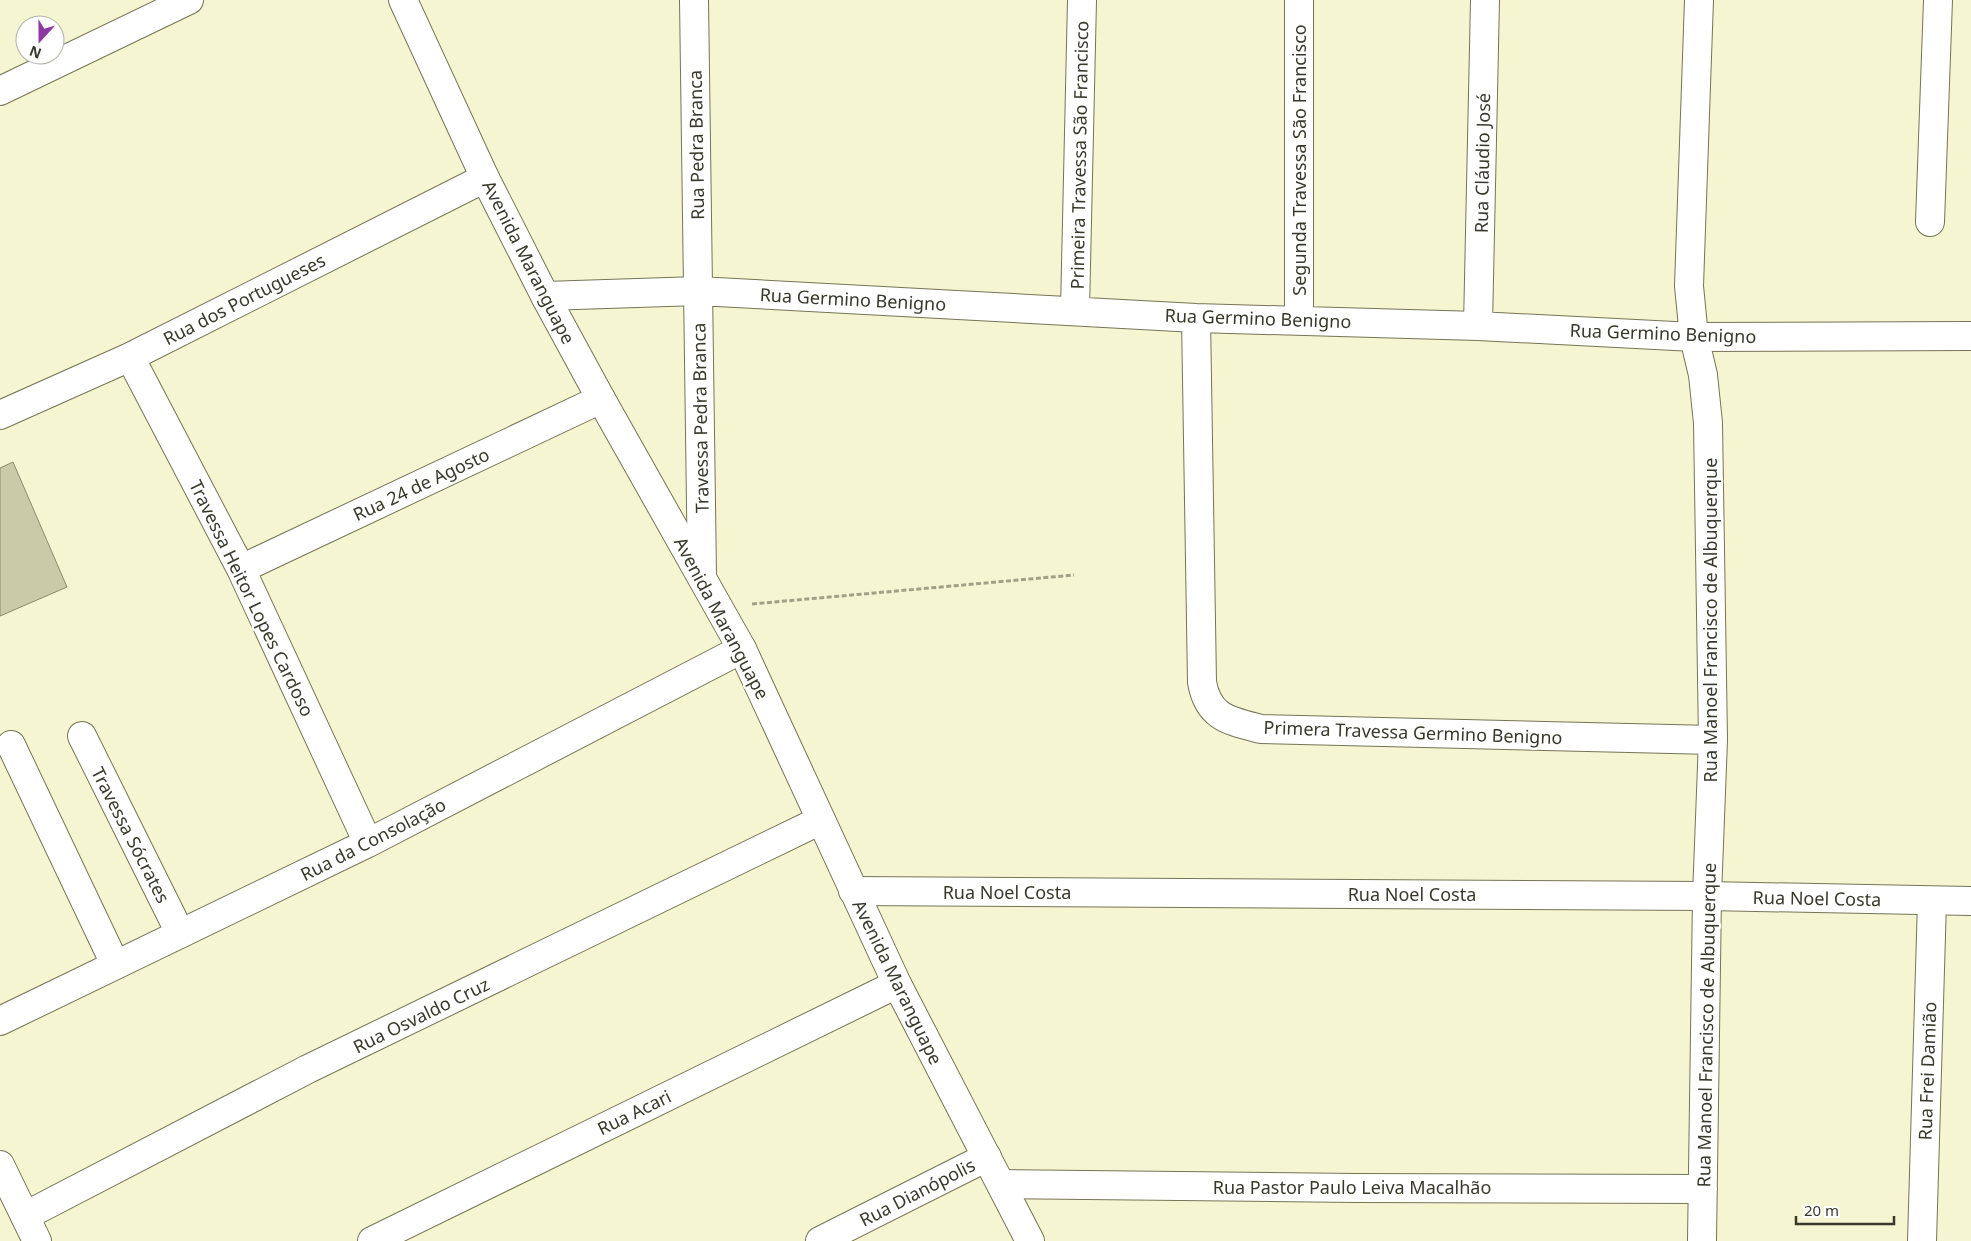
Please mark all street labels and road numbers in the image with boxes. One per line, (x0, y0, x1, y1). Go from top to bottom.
street label: Primeira Travessa São Francisco (1065, 20, 1093, 290)
street label: Segunda Travessa São Francisco (1287, 24, 1311, 296)
street label: Rua Pedra Branca (683, 70, 709, 220)
street label: Rua Cláudio José (1469, 93, 1495, 233)
street label: Avenida Maranguape (477, 176, 581, 348)
street label: Rua dos Portugueses (159, 248, 329, 350)
street label: Rua Germino Benigno (759, 282, 947, 316)
street label: Rua Germino Benigno (1164, 303, 1352, 333)
street label: Rua Germino Benigno (1569, 318, 1757, 348)
street label: Travessa Pedra Branca (686, 323, 714, 513)
street label: Rua 24 de Agosto (349, 442, 493, 526)
street label: Rua Manoel Francisco de Albuquerque (1698, 458, 1722, 782)
street label: Travessa Heitor Lopes Cardoso (184, 476, 320, 720)
street label: Avenida Maranguape (669, 533, 775, 703)
street label: Primera Travessa Germino Benigno (1263, 715, 1563, 749)
street label: Travessa Sócrates (86, 763, 176, 907)
street label: Rua da Consolação (296, 792, 450, 886)
street label: Rua Manoel Francisco de Albuquerque (1691, 862, 1721, 1188)
street label: Rua Noel Costa (943, 880, 1071, 904)
street label: Rua Noel Costa (1348, 882, 1476, 906)
street label: Rua Noel Costa (1752, 885, 1882, 911)
street label: Avenida Maranguape (848, 896, 948, 1068)
street label: Rua Osvaldo Cruz (349, 972, 493, 1058)
street label: Rua Frei Damião (1913, 1001, 1941, 1141)
street label: Rua Acari (593, 1084, 675, 1140)
street label: Rua Dianópolis (855, 1153, 979, 1231)
street label: Rua Pastor Paulo Leiva Macalhão (1213, 1175, 1491, 1199)

